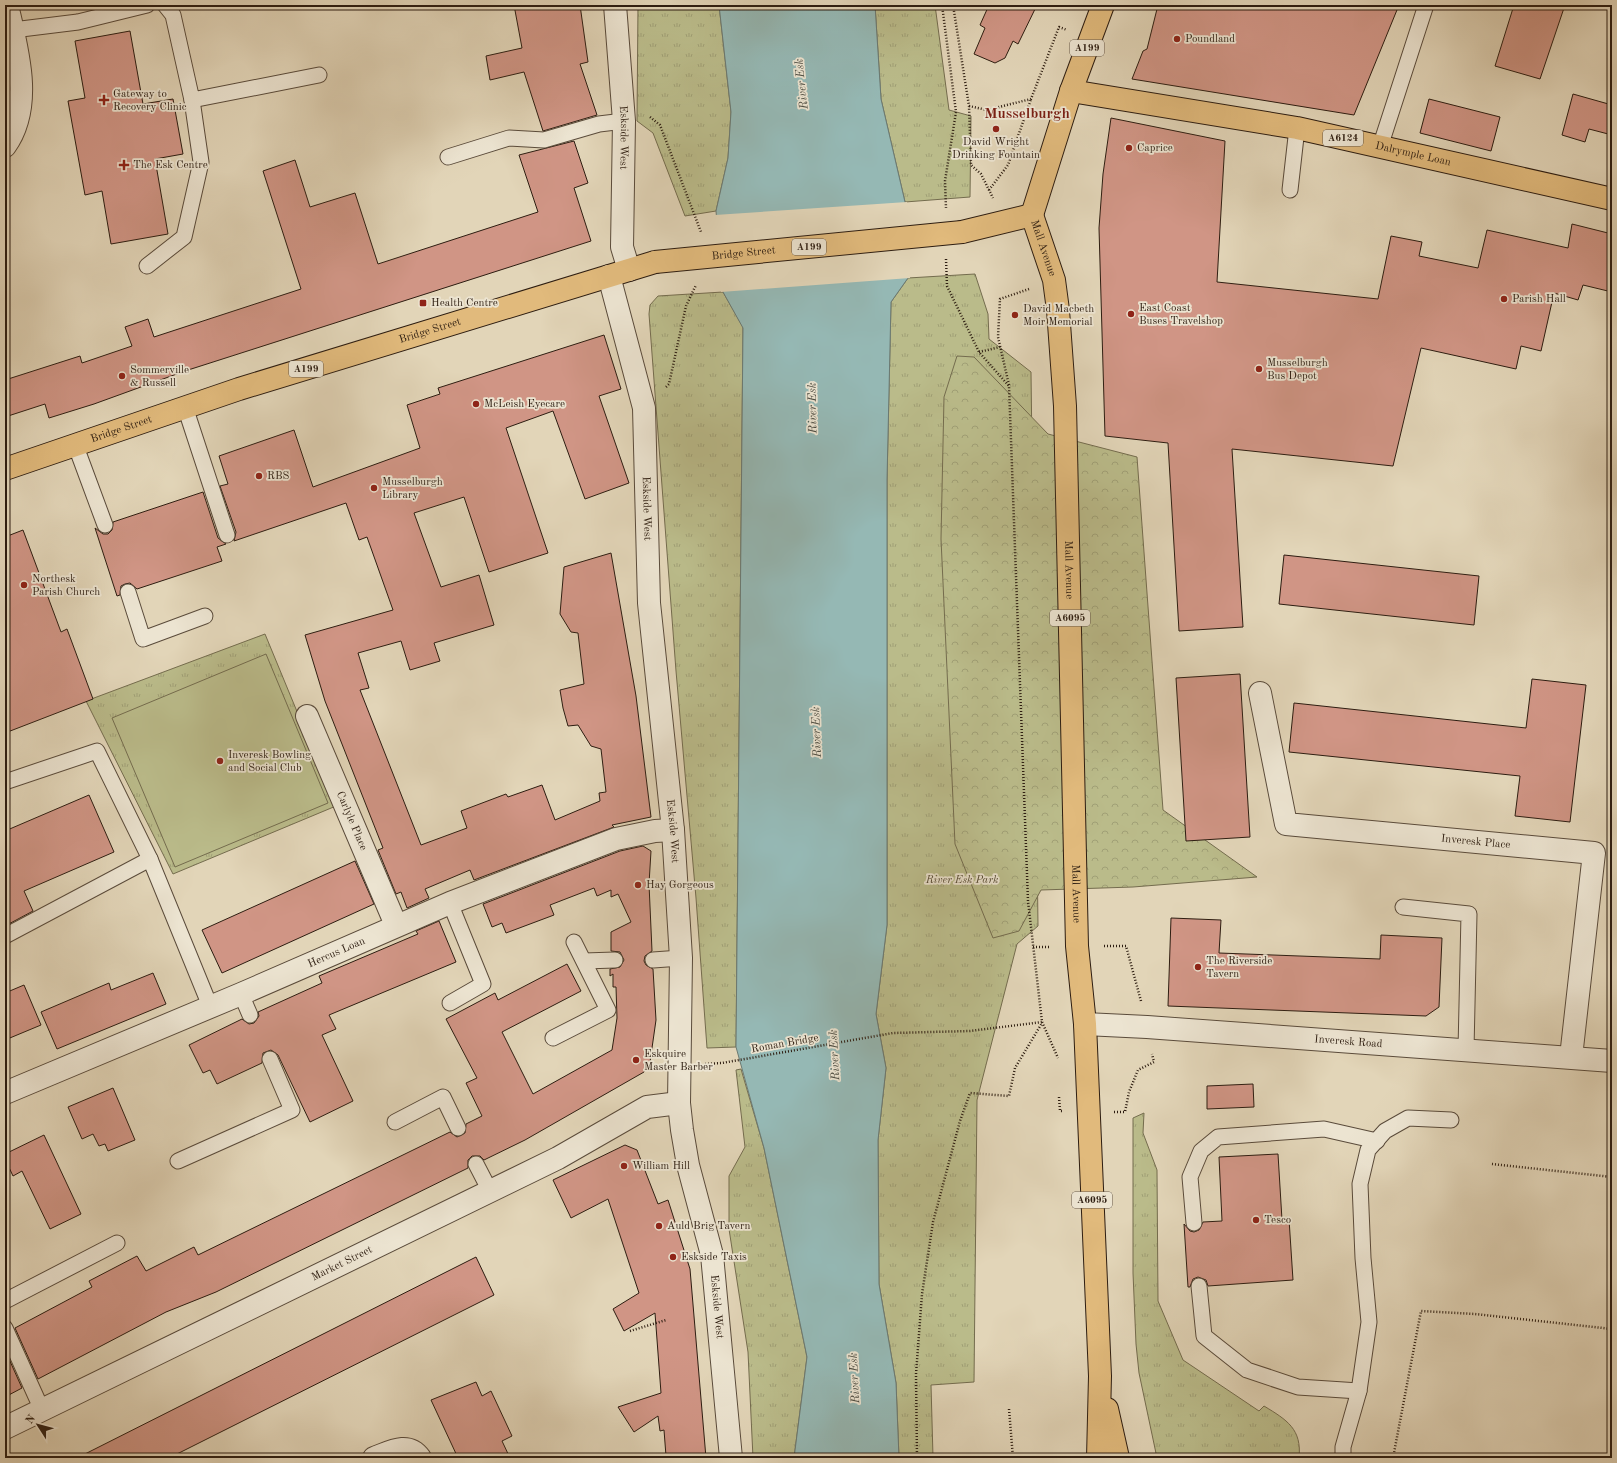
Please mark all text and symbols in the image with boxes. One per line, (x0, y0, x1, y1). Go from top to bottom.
marker: Poundland (1172, 34, 1182, 44)
place label: Poundland (1185, 34, 1235, 45)
road number: A199 (1070, 40, 1104, 56)
water label: River Esk (793, 58, 811, 111)
place label: Gateway to Recovery Clinic (113, 89, 187, 113)
marker: Gateway to Recovery Clinic (98, 94, 110, 106)
street label: Eskside West (617, 105, 630, 170)
district label: Musselburgh (984, 107, 1070, 122)
marker: David Wright Drinking Fountain (991, 124, 1001, 134)
road number: A6124 (1323, 130, 1363, 146)
place label: David Wright Drinking Fountain (952, 137, 1040, 161)
street label: Dalrymple Loan (1374, 140, 1452, 168)
marker: Caprice (1124, 143, 1134, 153)
place label: Caprice (1137, 143, 1173, 154)
marker: The Esk Centre (118, 159, 130, 171)
place label: The Esk Centre (133, 160, 208, 171)
street label: Mall Avenue (1029, 219, 1058, 278)
road number: A199 (792, 239, 826, 255)
street label: Bridge Street (711, 245, 776, 262)
marker: Parish Hall (1499, 294, 1509, 304)
place label: Parish Hall (1512, 294, 1566, 305)
marker: Health Centre (418, 298, 428, 308)
place label: Health Centre (431, 298, 498, 309)
place label: East Coast Buses Travelshop (1139, 303, 1223, 327)
place label: David Macbeth Moir Memorial (1023, 304, 1094, 328)
marker: East Coast Buses Travelshop (1126, 309, 1136, 319)
marker: David Macbeth Moir Memorial (1010, 310, 1020, 320)
street label: Bridge Street (398, 316, 462, 345)
place label: Musselburgh Bus Depot (1267, 358, 1328, 382)
road number: A199 (289, 361, 323, 377)
marker: Musselburgh Bus Depot (1254, 364, 1264, 374)
place label: Sommerville & Russell (130, 365, 189, 389)
marker: Sommerville & Russell (117, 371, 127, 381)
water label: River Esk (807, 382, 819, 435)
marker: McLeish Eyecare (471, 399, 481, 409)
place label: McLeish Eyecare (484, 399, 565, 410)
street label: Bridge Street (89, 414, 154, 445)
marker: RBS (254, 471, 264, 481)
place label: RBS (267, 471, 289, 482)
street label: Eskside West (640, 476, 653, 541)
place label: Musselburgh Library (382, 477, 443, 501)
marker: Musselburgh Library (369, 483, 379, 493)
street label: Mall Avenue (1062, 540, 1075, 599)
place label: Northesk Parish Church (32, 574, 100, 598)
marker: Northesk Parish Church (19, 580, 29, 590)
road number: A6095 (1050, 610, 1090, 626)
water label: River Esk (810, 706, 824, 759)
place label: Inveresk Bowling and Social Club (228, 750, 311, 774)
marker: Inveresk Bowling and Social Club (215, 756, 225, 766)
street label: Carlyle Place (334, 790, 369, 852)
street label: Eskside West (664, 799, 681, 864)
street label: Inveresk Place (1440, 833, 1511, 851)
street label: Mall Avenue (1070, 864, 1082, 923)
park label: River Esk Park (925, 875, 999, 886)
marker: Hay Gorgeous (633, 880, 643, 890)
place label: Hay Gorgeous (646, 880, 714, 891)
street label: Hercus Loan (306, 935, 367, 970)
place label: The Riverside Tavern (1206, 956, 1272, 980)
marker: The Riverside Tavern (1193, 962, 1203, 972)
water label: River Esk (828, 1029, 842, 1082)
street label: Roman Bridge (750, 1033, 820, 1055)
street label: Inveresk Road (1314, 1034, 1383, 1050)
place label: Eskquire Master Barber (644, 1049, 713, 1073)
marker: Eskquire Master Barber (631, 1055, 641, 1065)
marker: William Hill (619, 1161, 629, 1171)
place label: William Hill (632, 1161, 690, 1172)
road number: A6095 (1072, 1192, 1112, 1208)
marker: Tesco (1251, 1215, 1261, 1225)
place label: Tesco (1264, 1215, 1291, 1226)
marker: Auld Brig Tavern (654, 1221, 664, 1231)
place label: Auld Brig Tavern (667, 1221, 750, 1232)
street label: Market Street (310, 1244, 374, 1283)
marker: Eskside Taxis (668, 1252, 678, 1262)
place label: Eskside Taxis (681, 1252, 747, 1263)
street label: Eskside West (708, 1274, 725, 1339)
water label: River Esk (848, 1352, 862, 1405)
north arrow (18, 1405, 58, 1445)
text: N (24, 1413, 38, 1427)

